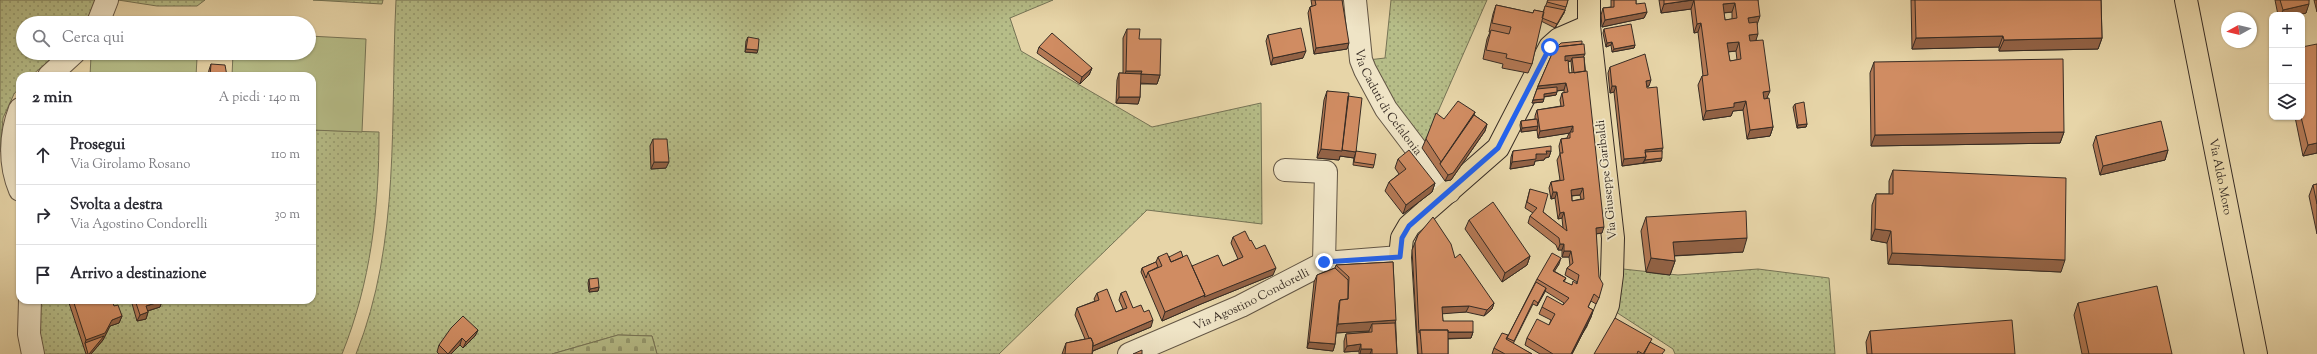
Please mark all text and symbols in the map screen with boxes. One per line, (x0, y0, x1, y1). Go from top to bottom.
north arrow (2221, 12, 2257, 48)
map controls (2269, 12, 2305, 120)
button: + (2269, 12, 2305, 48)
search box (16, 16, 316, 60)
icon: search (30, 27, 52, 49)
text: Cerca qui (62, 28, 124, 49)
route start (1541, 38, 1559, 56)
street label: Via Caduti di Cefalonia (1350, 48, 1426, 160)
button: − (2269, 48, 2305, 84)
button: layers (2269, 84, 2305, 120)
text: 2 min (32, 86, 73, 110)
text: A piedi · 140 m (219, 89, 300, 107)
street label: Via Giuseppe Garibaldi (1592, 118, 1622, 241)
text: Prosegui (70, 135, 125, 156)
street label: Via Aldo Moro (2204, 137, 2236, 217)
icon: ahead (32, 144, 54, 166)
text: 110 m (271, 146, 300, 164)
text: Via Girolamo Rosano (70, 156, 190, 174)
text: Svolta a destra (70, 195, 163, 216)
icon: right (32, 204, 54, 226)
text: 30 m (274, 206, 300, 224)
text: Via Agostino Condorelli (70, 216, 207, 234)
route end (1315, 253, 1333, 271)
icon: arrive (32, 264, 54, 286)
text: Arrivo a destinazione (70, 264, 206, 285)
street label: Via Agostino Condorelli (1191, 264, 1313, 335)

